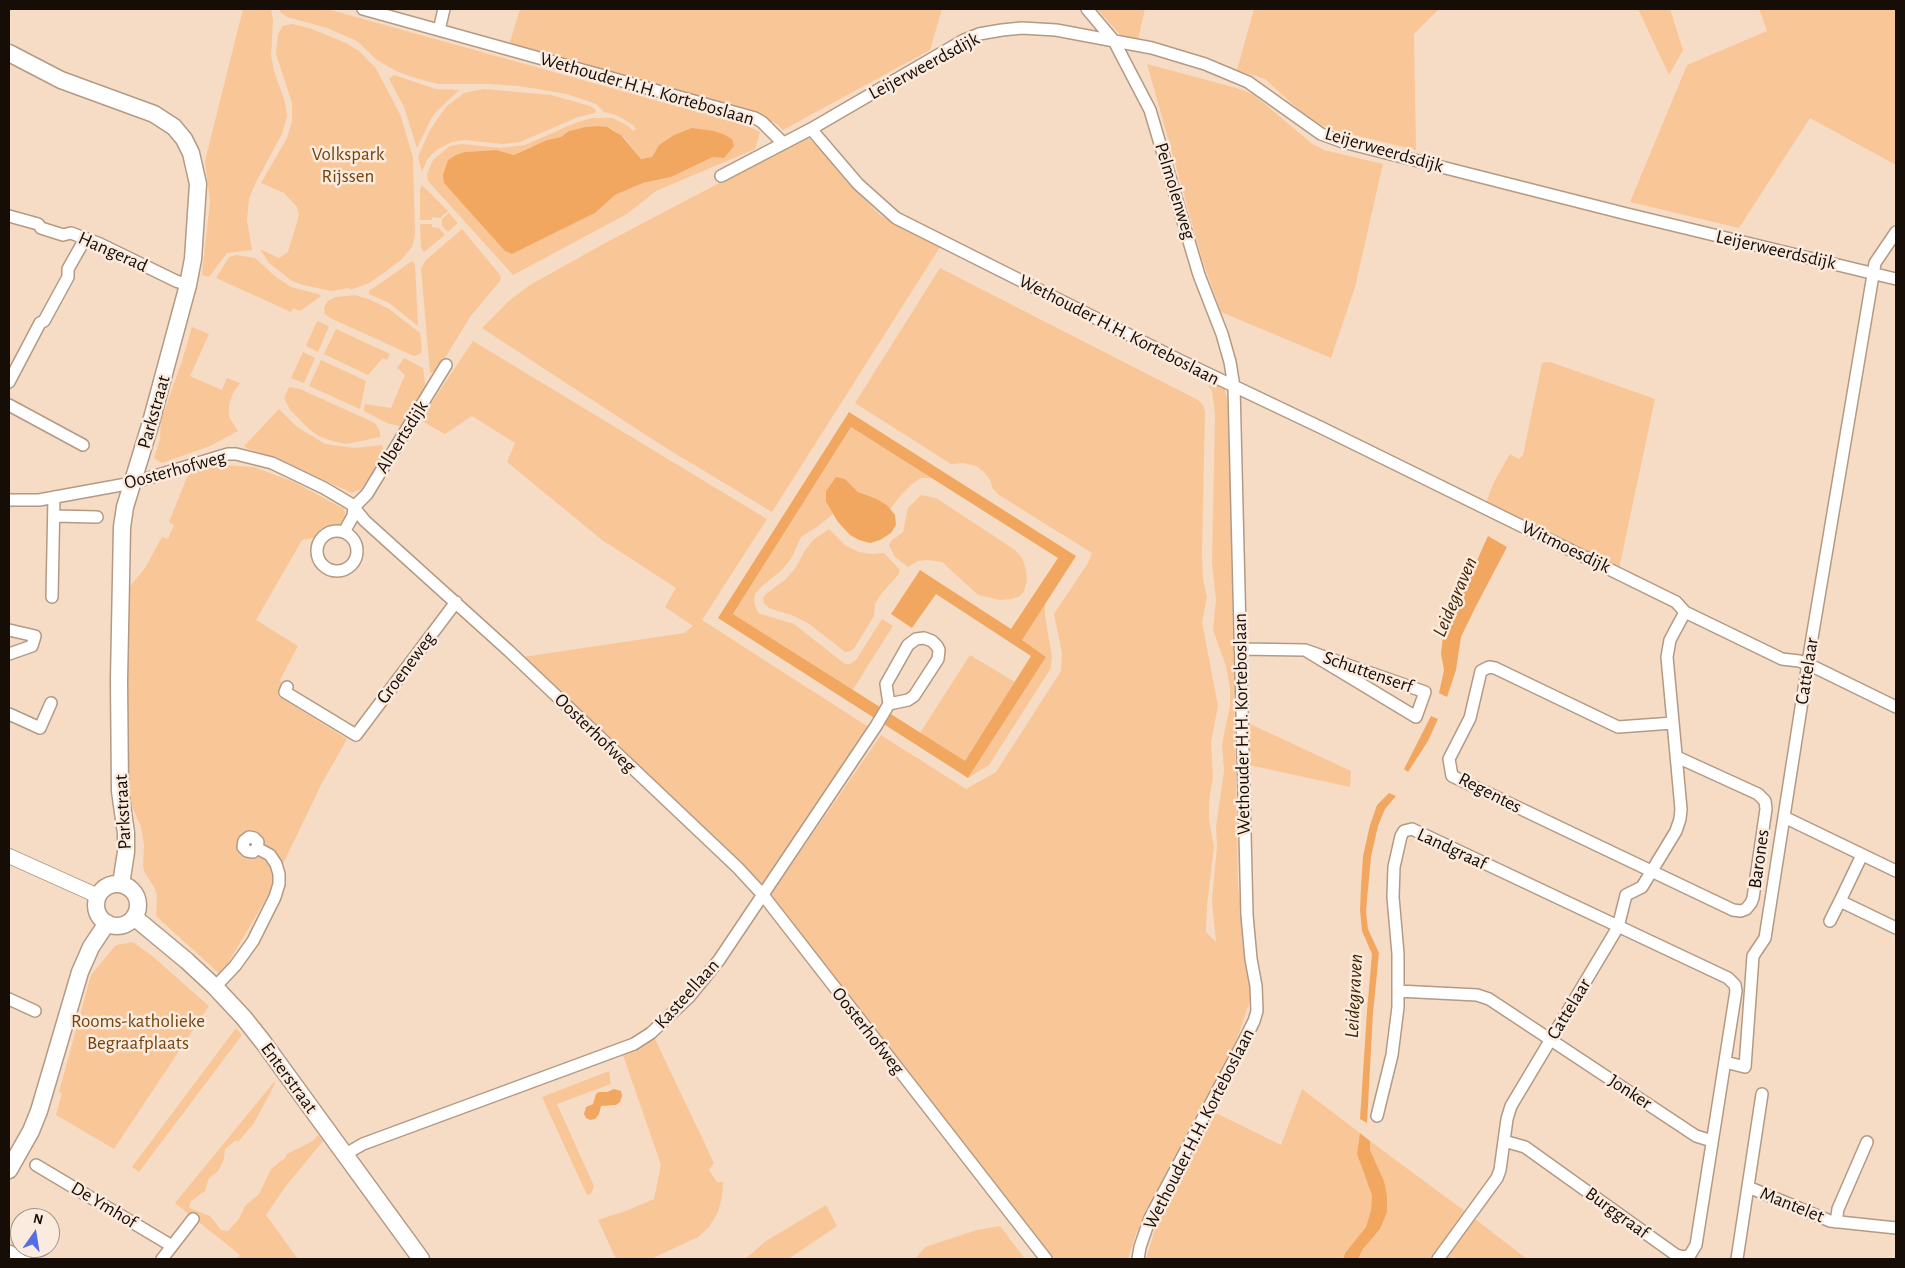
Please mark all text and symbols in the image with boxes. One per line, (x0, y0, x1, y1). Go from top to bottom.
street label: Leijerweerdsdijk (865, 27, 983, 105)
street label: Wethouder H.H. Korteboslaan (537, 47, 757, 131)
street label: Leijerweerdsdijk (1322, 122, 1446, 178)
street label: Pelmolenweg (1149, 140, 1201, 242)
park label: Volkspark Rijssen (312, 143, 384, 187)
street label: Leijerweerdsdijk (1714, 225, 1838, 275)
street label: Hangerad (75, 227, 151, 277)
street label: Wethouder H.H. Korteboslaan (1015, 269, 1223, 391)
street label: Parkstraat (133, 373, 175, 451)
street label: Albertsdijk (371, 396, 433, 478)
street label: Oosterhofweg (122, 445, 228, 495)
street label: Witmoesdijk (1518, 516, 1614, 578)
water label: Leidegraven (1427, 553, 1483, 641)
street label: Wethouder H.H. Korteboslaan (1229, 613, 1255, 835)
street label: Groeneweg (372, 628, 440, 708)
street label: Cattelaar (1790, 636, 1824, 706)
street label: Schuttenserf (1320, 646, 1416, 698)
street label: Oosterhofweg (550, 689, 640, 777)
street label: Regentes (1455, 767, 1525, 819)
street label: Parkstraat (110, 774, 136, 850)
street label: Landgraaf (1413, 823, 1491, 875)
street label: Barones (1744, 828, 1774, 890)
water label: Leidegraven (1340, 953, 1368, 1039)
street label: Kasteellaan (650, 954, 724, 1034)
street label: Cattelaar (1542, 974, 1596, 1044)
street label: Oosterhofweg (827, 983, 909, 1079)
park label: Rooms-katholieke Begraafplaats (71, 1010, 205, 1054)
street label: Wethouder H.H. Korteboslaan (1138, 1025, 1260, 1233)
street label: Enterstraat (256, 1038, 322, 1118)
street label: Jonker (1604, 1069, 1656, 1115)
street label: De Ymhof (67, 1176, 141, 1234)
street label: Burggraaf (1581, 1182, 1653, 1244)
street label: Mantelet (1757, 1182, 1827, 1228)
north arrow (10, 1208, 60, 1258)
text: N (32, 1211, 44, 1227)

